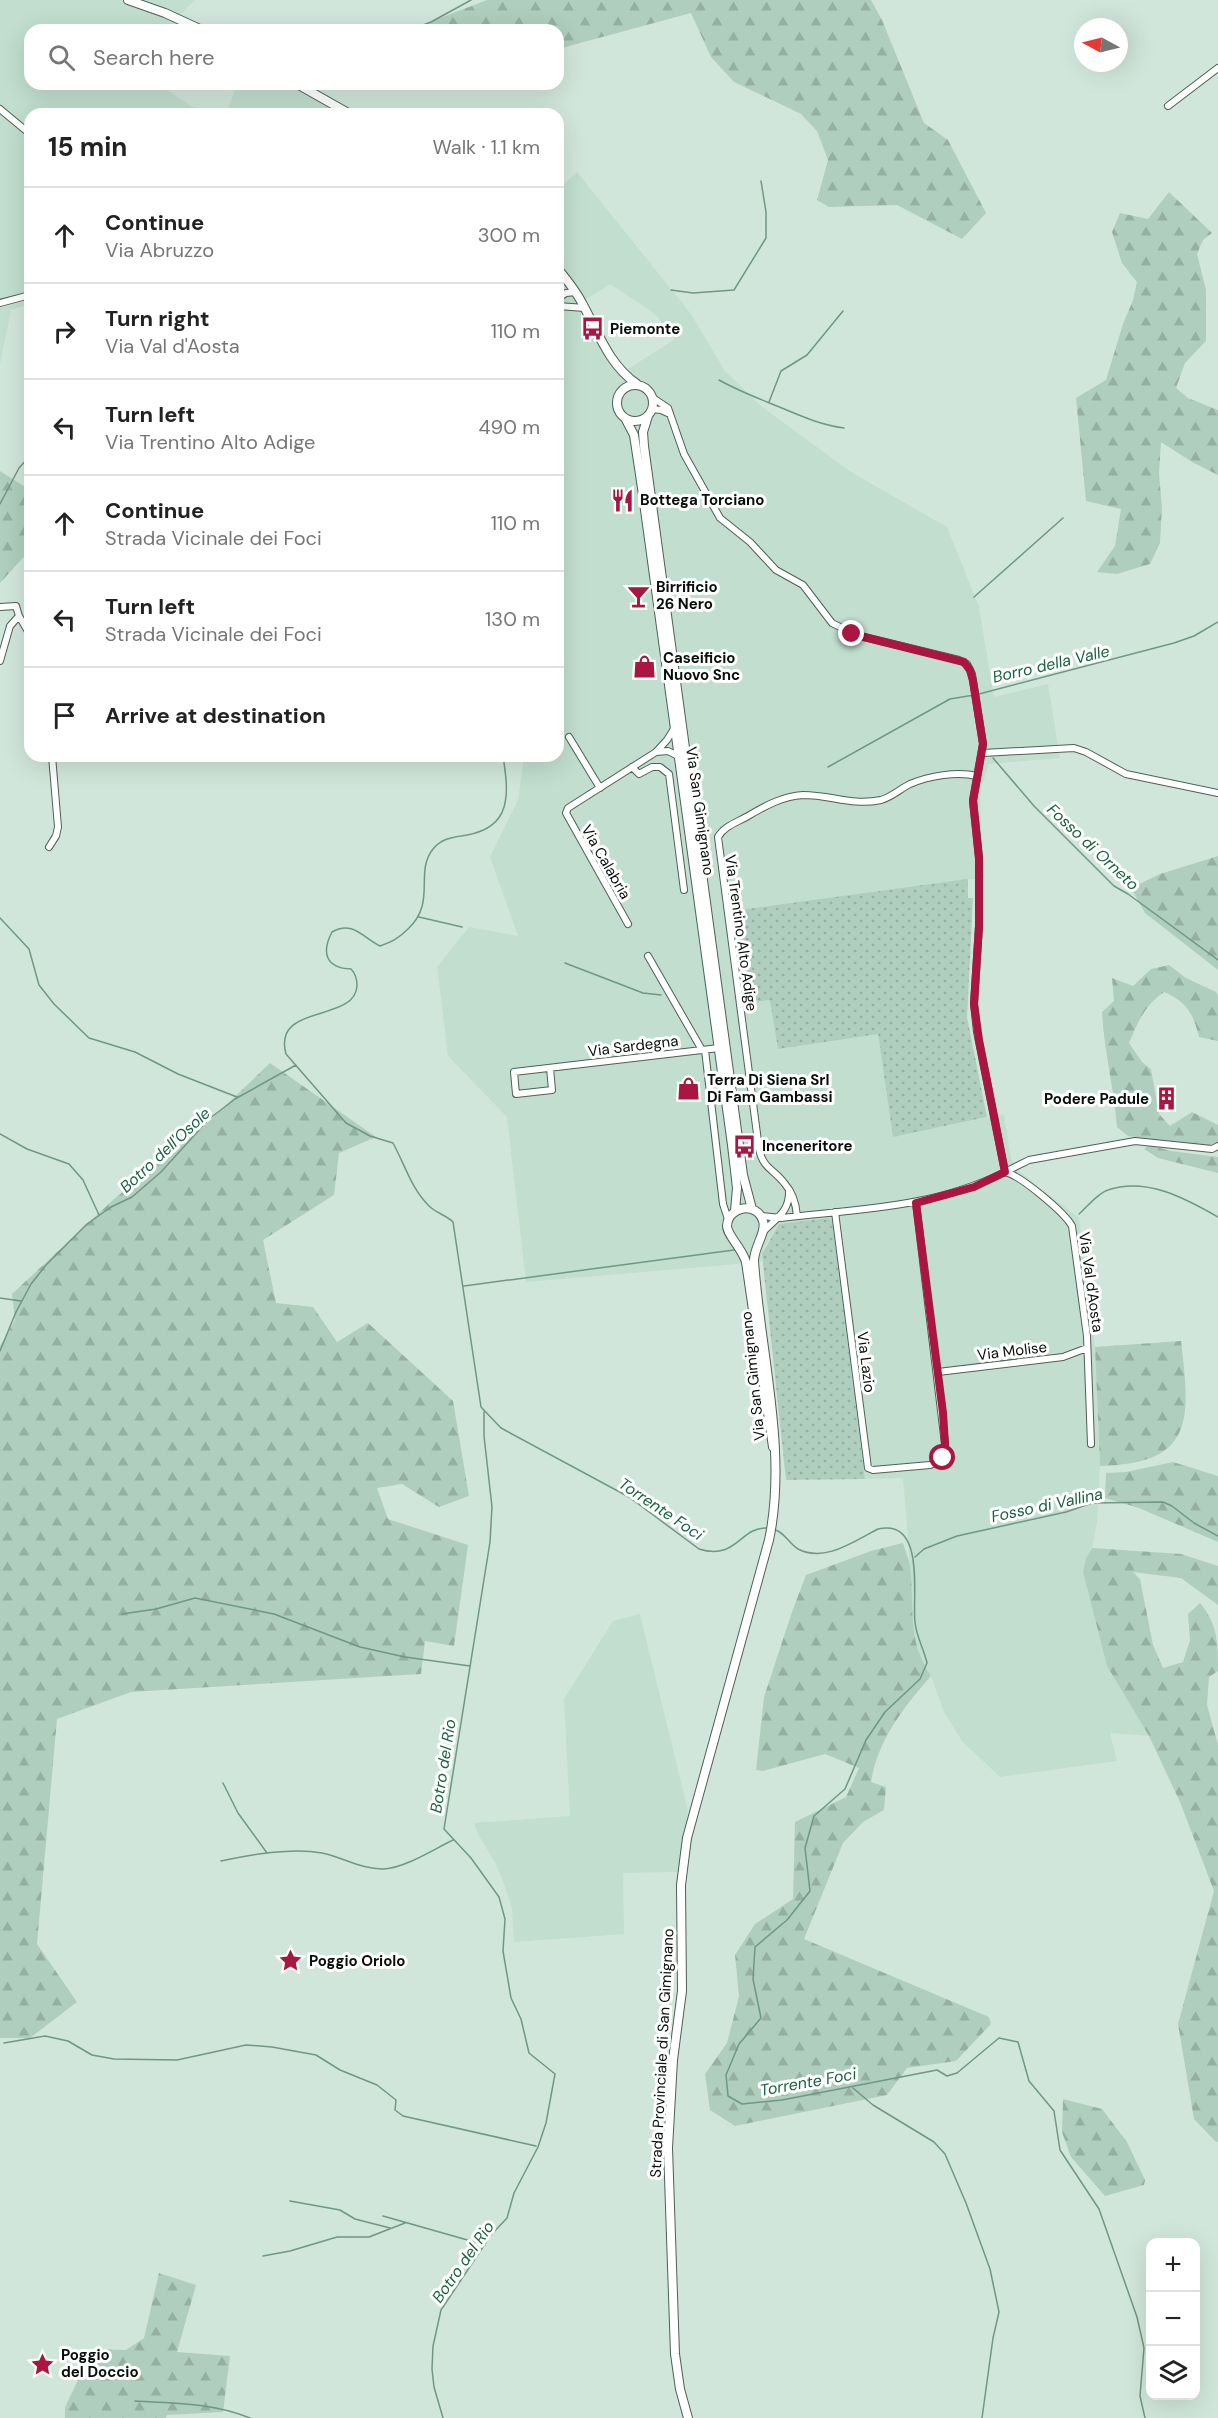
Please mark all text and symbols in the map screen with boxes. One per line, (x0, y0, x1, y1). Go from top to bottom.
north arrow (1074, 18, 1128, 72)
search box (24, 24, 564, 90)
icon: search (45, 41, 78, 74)
text: Search here (93, 43, 214, 72)
text: 15 min (48, 130, 127, 164)
text: Walk · 1.1 km (432, 134, 540, 160)
text: Continue (105, 208, 204, 237)
icon: ahead (48, 219, 81, 252)
text: 300 m (478, 222, 540, 248)
text: Via Abruzzo (105, 237, 214, 263)
text: Turn right (105, 304, 210, 333)
icon: right (48, 315, 81, 348)
bus stop icon: Piemonte (579, 316, 605, 342)
text: 110 m (491, 318, 540, 344)
place label: Piemonte (610, 319, 680, 339)
text: Via Val d'Aosta (105, 333, 240, 359)
text: Turn left (105, 400, 195, 429)
icon: left (48, 411, 81, 444)
text: 490 m (478, 414, 540, 440)
text: Via Trentino Alto Adige (105, 429, 315, 455)
restaurant icon: Bottega Torciano (609, 487, 635, 513)
place label: Bottega Torciano (640, 490, 765, 510)
text: Continue (105, 496, 204, 525)
icon: ahead (48, 507, 81, 540)
text: 110 m (491, 510, 540, 536)
text: Strada Vicinale dei Foci (105, 525, 322, 551)
place label: Birrificio 26 Nero (656, 577, 718, 614)
bar icon: Birrificio 26 Nero (625, 583, 651, 609)
text: Turn left (105, 592, 195, 621)
icon: left (48, 603, 81, 636)
text: 130 m (485, 606, 540, 632)
route end (838, 620, 864, 646)
text: Strada Vicinale dei Foci (105, 621, 322, 647)
water label: Borro della Valle (990, 640, 1112, 688)
place label: Caseificio Nuovo Snc (663, 648, 740, 685)
shop icon: Caseificio Nuovo Snc (632, 654, 658, 680)
icon: arrive (48, 699, 81, 732)
text: Arrive at destination (105, 701, 326, 730)
street label: Via San Gimignano (681, 745, 719, 877)
water label: Fosso di Orneto (1043, 799, 1143, 895)
street label: Via Calabria (577, 821, 635, 903)
street label: Via Trentino Alto Adige (720, 854, 762, 1012)
street label: Via Sardegna (587, 1031, 679, 1061)
place label: Terra Di Siena Srl Di Fam Gambassi (707, 1070, 833, 1107)
shop icon: Terra Di Siena Srl Di Fam Gambassi (676, 1076, 702, 1102)
building icon: Podere Padule (1154, 1086, 1180, 1112)
place label: Podere Padule (1044, 1089, 1149, 1109)
water label: Botro dell'Osole (115, 1103, 215, 1197)
bus stop icon: Inceneritore (731, 1133, 757, 1159)
place label: Inceneritore (762, 1136, 853, 1156)
street label: Via Val d'Aosta (1074, 1231, 1108, 1333)
street label: Via San Gimignano (736, 1310, 770, 1442)
street label: Via Lazio (852, 1330, 880, 1394)
street label: Via Molise (976, 1337, 1048, 1365)
route start (929, 1444, 955, 1470)
water label: Torrente Foci (615, 1473, 708, 1546)
water label: Fosso di Vallina (989, 1483, 1105, 1527)
water label: Botro del Rio (425, 1718, 461, 1814)
street label: Strada Provinciale di San Gimignano (645, 1928, 679, 2178)
place icon: Poggio Oriolo (278, 1948, 304, 1974)
place label: Poggio Oriolo (309, 1951, 405, 1971)
water label: Torrente Foci (758, 2063, 859, 2101)
water label: Botro del Rio (427, 2217, 499, 2307)
map controls (1146, 2238, 1200, 2400)
button: + (1146, 2238, 1200, 2292)
button: − (1146, 2292, 1200, 2346)
place label: Poggio del Doccio (61, 2345, 139, 2382)
button: layers (1146, 2346, 1200, 2400)
place icon: Poggio del Doccio (30, 2351, 56, 2377)

